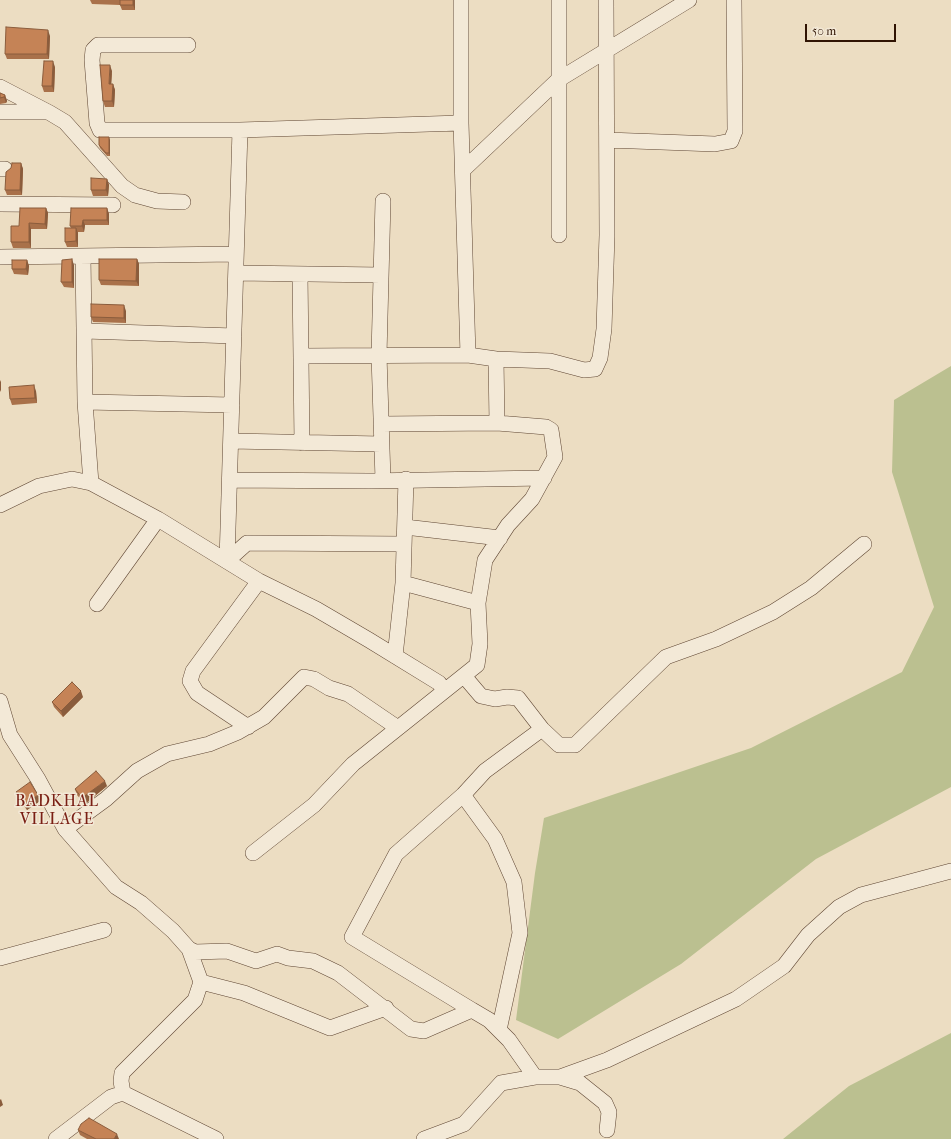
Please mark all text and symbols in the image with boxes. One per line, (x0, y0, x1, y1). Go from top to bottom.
scale bar (807, 16, 898, 42)
text: 50 m (812, 24, 836, 38)
district label: BADKHAL VILLAGE (15, 792, 99, 830)

